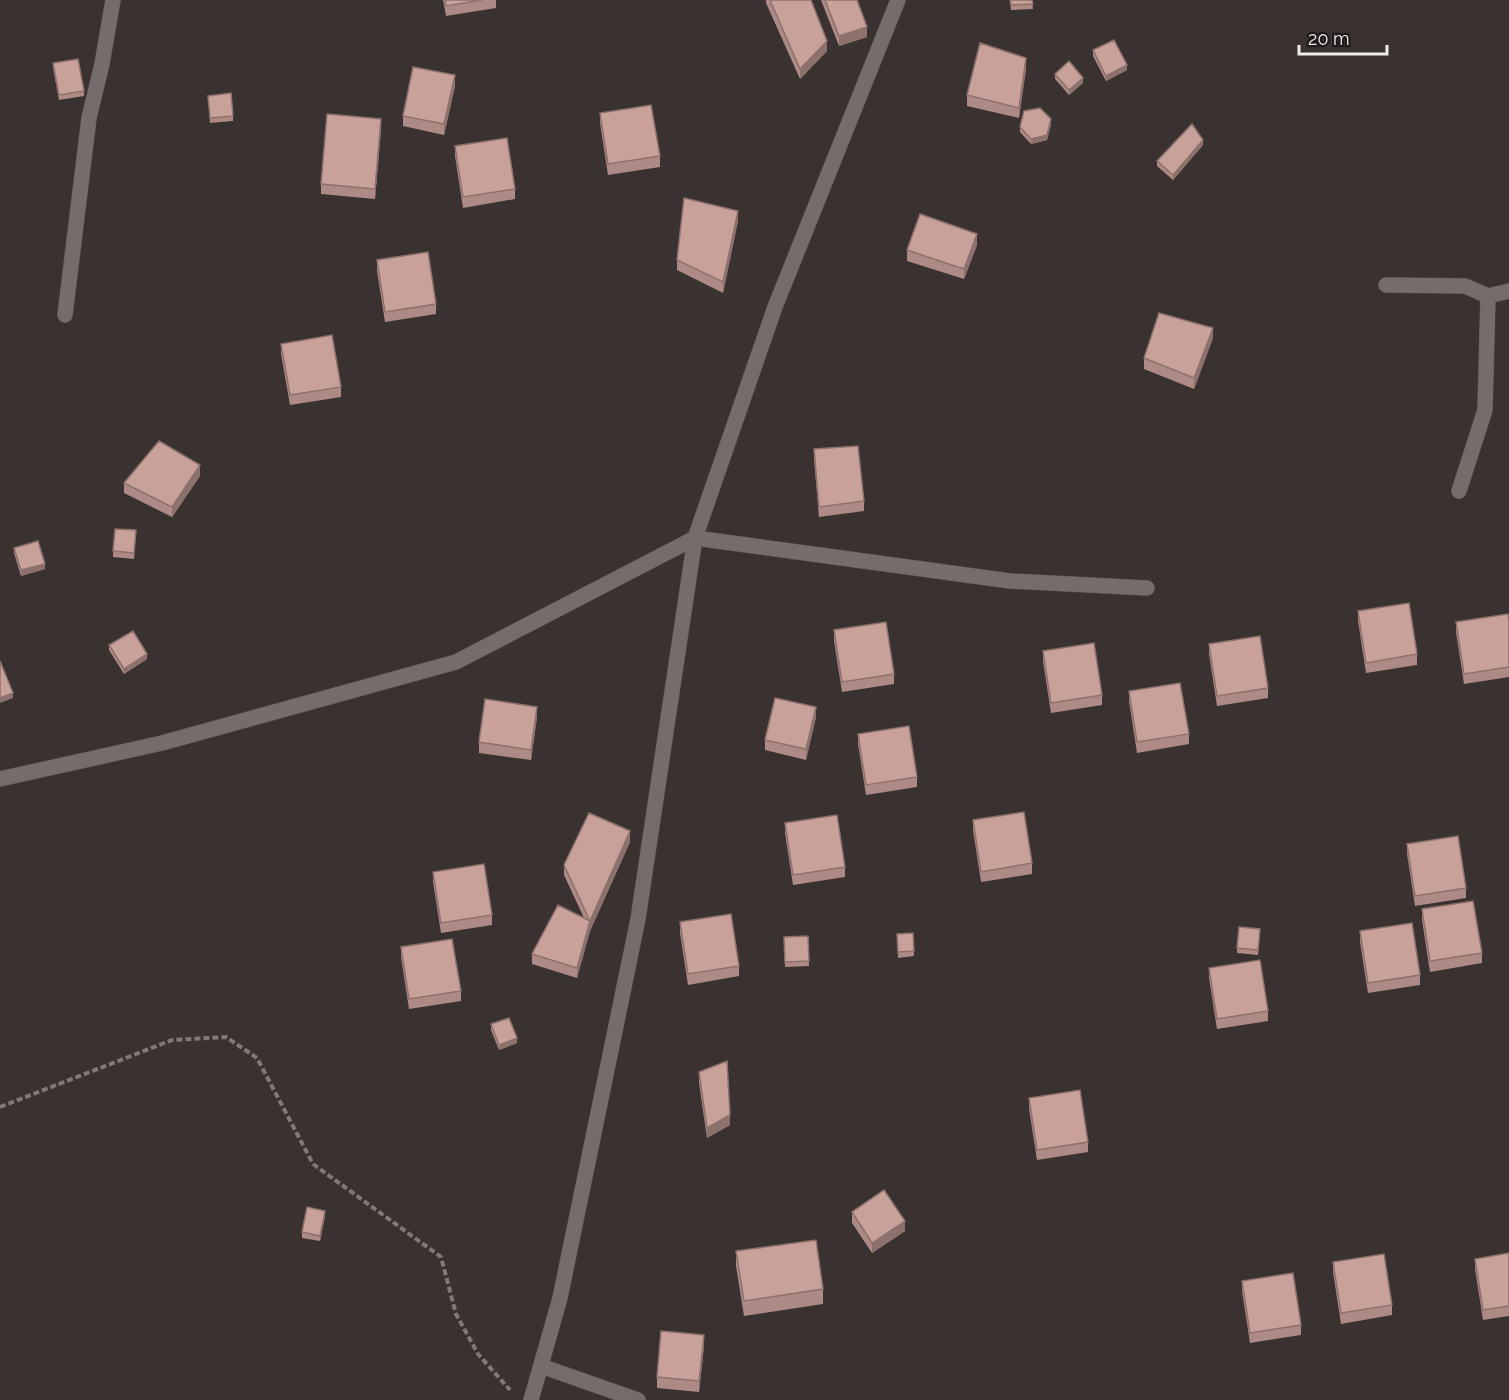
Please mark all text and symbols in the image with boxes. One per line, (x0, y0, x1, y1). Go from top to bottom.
scale bar (1299, 18, 1388, 56)
text: 20 m (1308, 28, 1350, 49)

